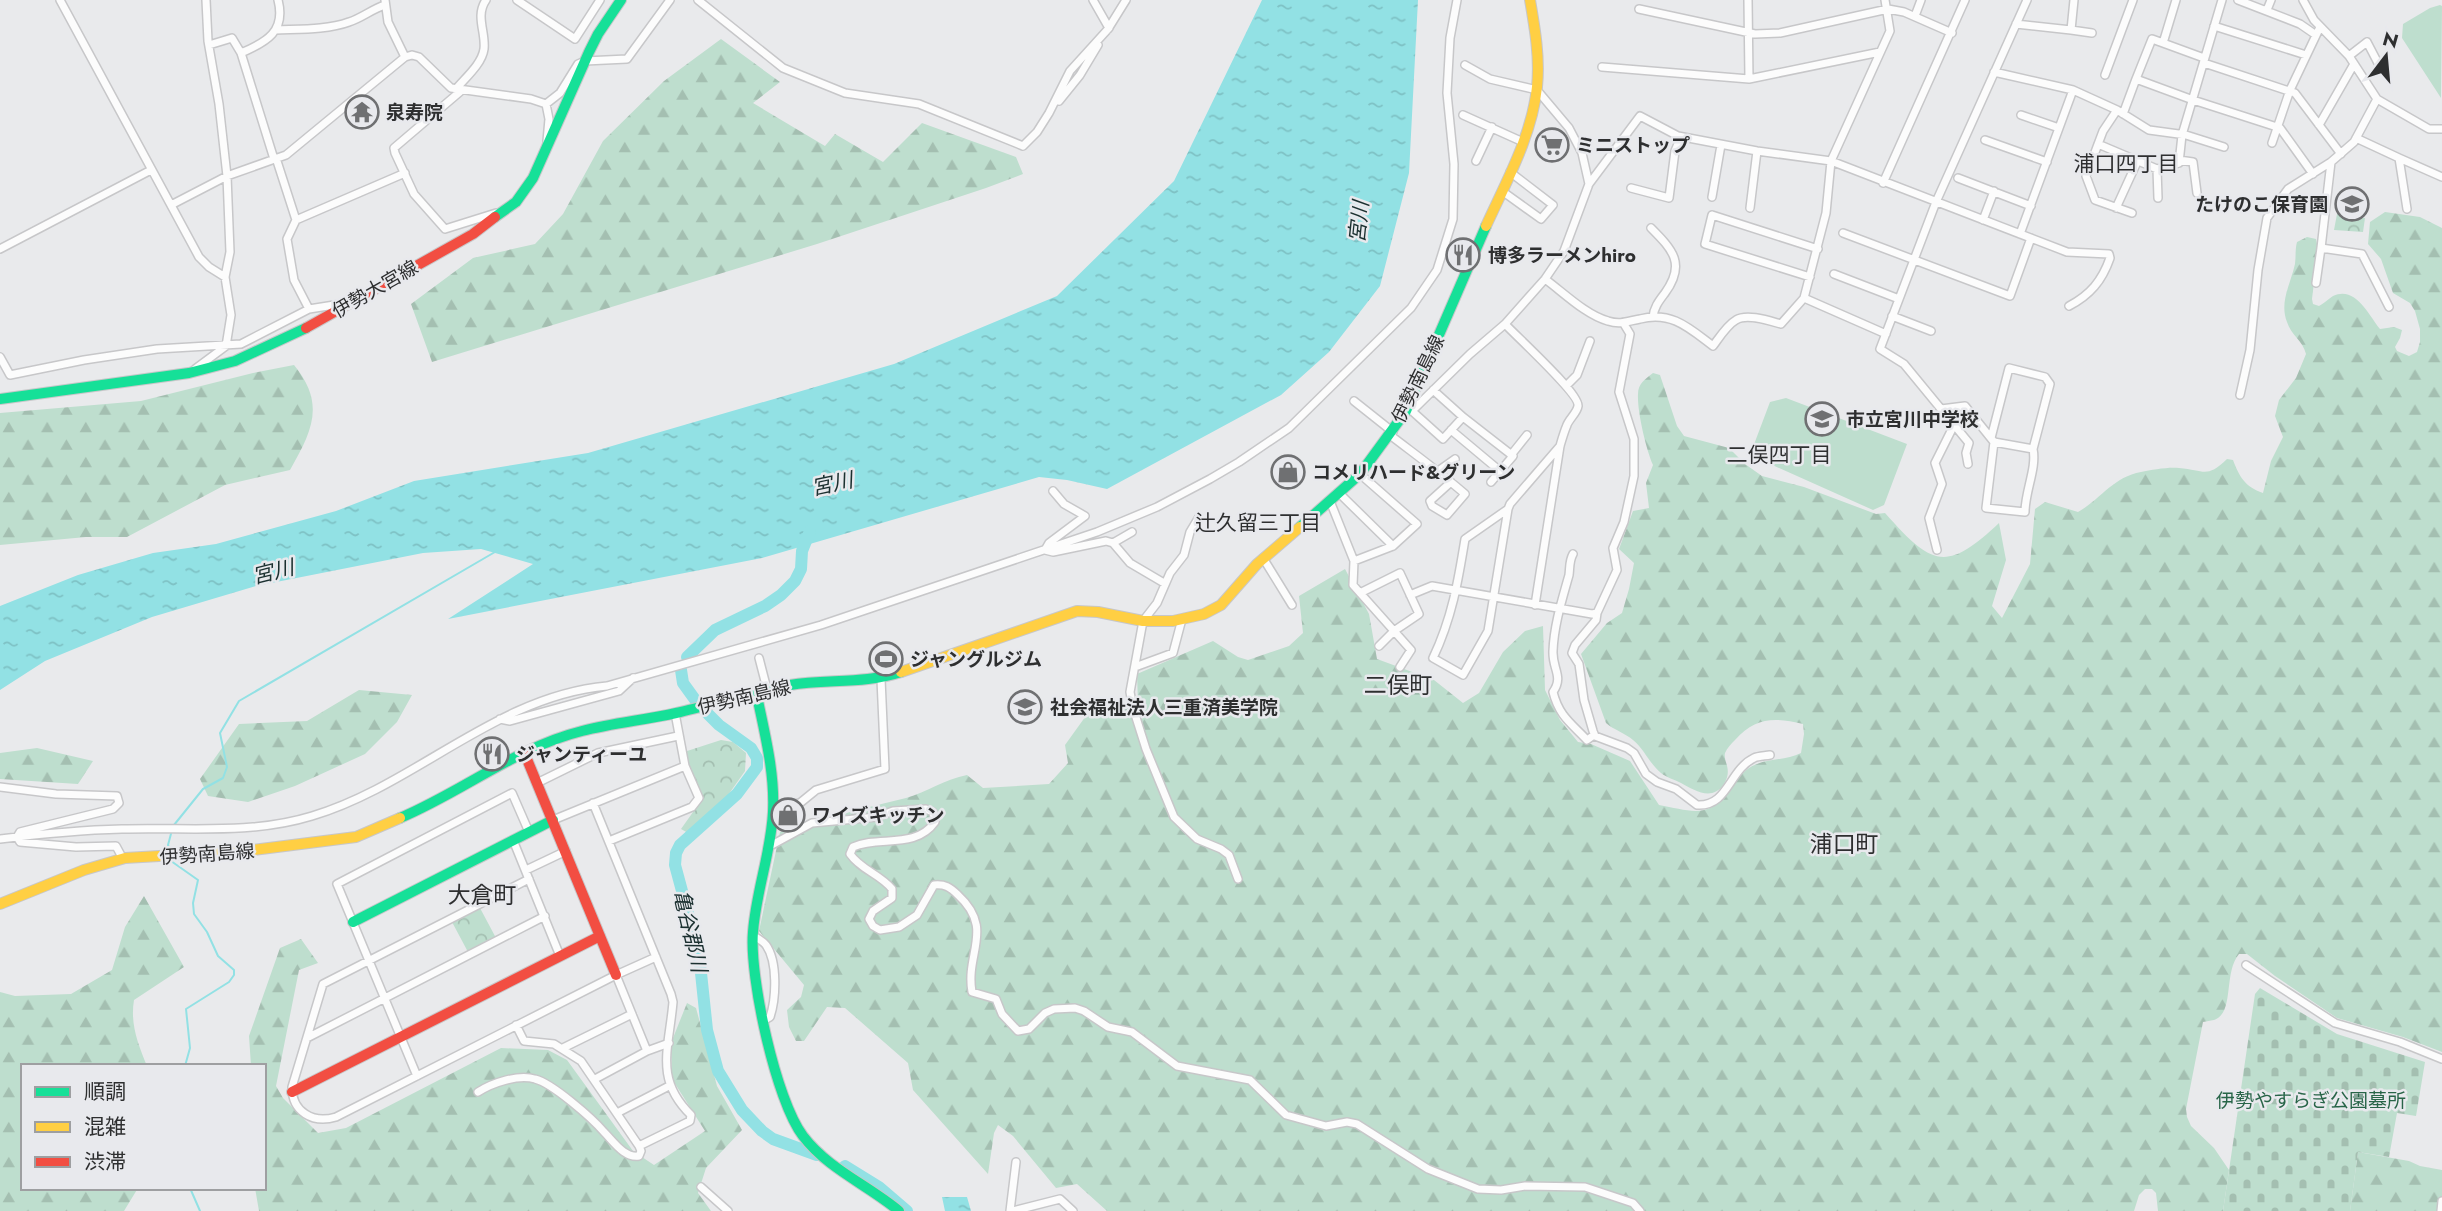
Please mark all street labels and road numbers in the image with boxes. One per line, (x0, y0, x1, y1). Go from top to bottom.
street label: 伊勢大宮線 (327, 254, 423, 324)
street label: 伊勢南島線 (1385, 330, 1451, 428)
street label: 伊勢南島線 (695, 673, 793, 721)
street label: 伊勢南島線 (159, 837, 255, 871)

